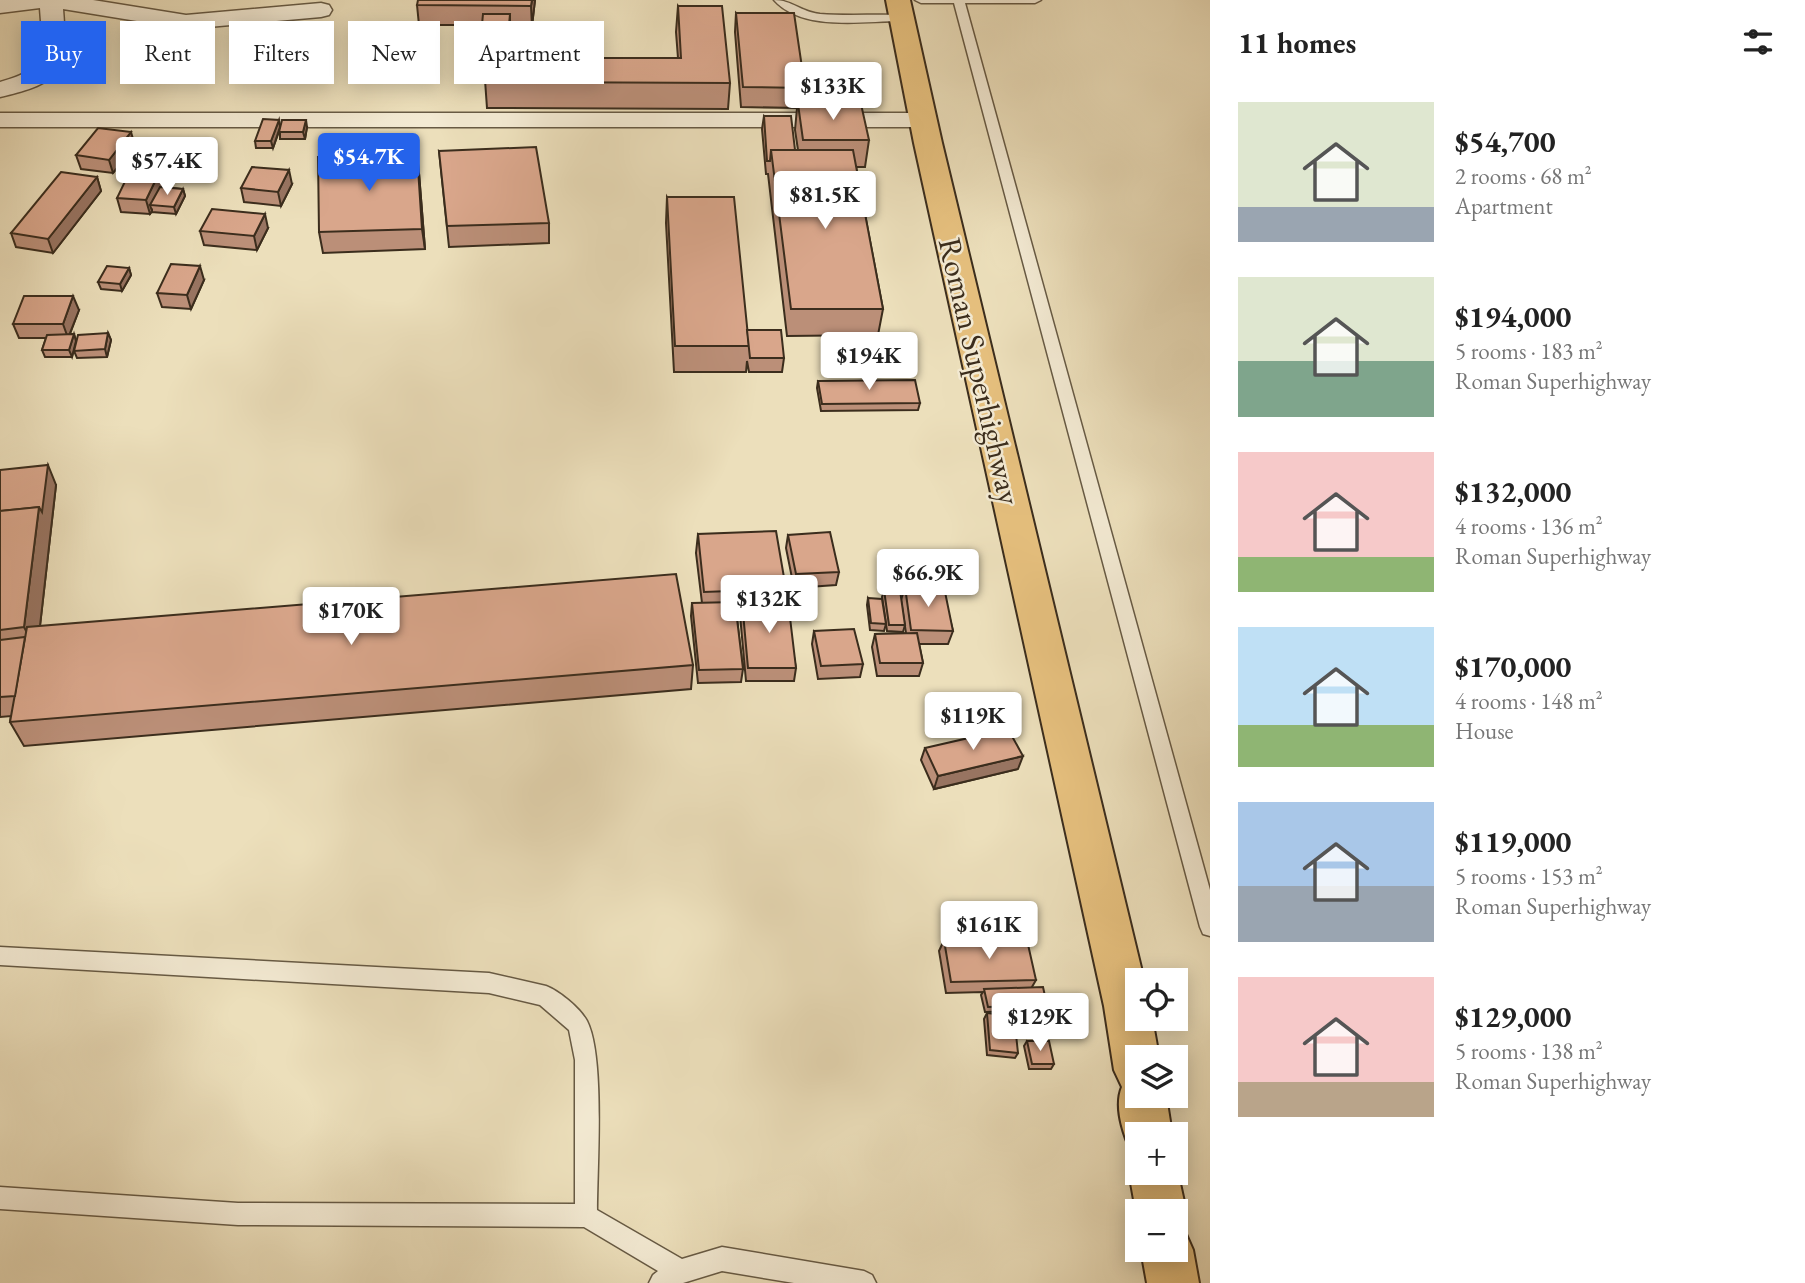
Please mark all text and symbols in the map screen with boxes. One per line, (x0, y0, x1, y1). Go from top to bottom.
chip: Buy (21, 21, 106, 84)
chip: Rent (120, 21, 215, 84)
chip: Filters (229, 21, 334, 84)
chip: New (348, 21, 440, 84)
chip: Apartment (454, 21, 604, 84)
text: 11 homes (1238, 23, 1356, 62)
icon: filters (1739, 23, 1777, 61)
pin: $133K (784, 62, 882, 122)
text: $133K (801, 70, 865, 100)
text: $54,700 (1455, 122, 1556, 161)
icon: home (1294, 130, 1378, 214)
pin: $54.7K (312, 134, 426, 193)
pin: $57.4K (110, 138, 224, 197)
text: $54.7K (334, 141, 404, 171)
text: $57.4K (132, 145, 202, 175)
text: 2 rooms · 68 m² (1455, 161, 1592, 191)
pin: $81.5K (768, 172, 882, 231)
text: $81.5K (790, 179, 860, 209)
text: Apartment (1455, 191, 1553, 221)
street label: Roman Superhighway (929, 233, 1031, 510)
text: $194,000 (1455, 297, 1571, 336)
icon: home (1294, 305, 1378, 389)
pin: $194K (820, 332, 918, 392)
text: 5 rooms · 183 m² (1455, 336, 1603, 366)
text: $194K (837, 340, 901, 370)
text: Roman Superhighway (1455, 366, 1651, 396)
text: $132,000 (1455, 472, 1571, 511)
icon: home (1294, 480, 1378, 564)
text: 4 rooms · 136 m² (1455, 511, 1603, 541)
text: Roman Superhighway (1455, 541, 1651, 571)
pin: $66.9K (871, 550, 985, 609)
text: $66.9K (893, 557, 963, 587)
pin: $132K (720, 576, 818, 635)
text: $132K (737, 583, 801, 613)
pin: $170K (302, 588, 400, 647)
text: $170K (319, 595, 383, 625)
text: $170,000 (1455, 647, 1571, 686)
icon: home (1294, 655, 1378, 739)
text: 4 rooms · 148 m² (1455, 686, 1603, 716)
pin: $119K (924, 692, 1022, 752)
text: $119K (941, 700, 1005, 730)
text: House (1455, 716, 1514, 746)
text: $119,000 (1455, 822, 1571, 861)
icon: home (1294, 830, 1378, 914)
text: 5 rooms · 153 m² (1455, 861, 1603, 891)
text: Roman Superhighway (1455, 891, 1651, 921)
pin: $161K (940, 902, 1038, 961)
text: $161K (957, 909, 1021, 939)
map controls (1125, 968, 1188, 1262)
button: locate (1125, 968, 1188, 1031)
pin: $129K (991, 993, 1089, 1053)
text: $129,000 (1455, 997, 1571, 1036)
text: $129K (1008, 1001, 1072, 1031)
icon: home (1294, 1005, 1378, 1089)
text: 5 rooms · 138 m² (1455, 1036, 1603, 1066)
button: layers (1125, 1045, 1188, 1108)
text: Roman Superhighway (1455, 1066, 1651, 1096)
button: + (1125, 1122, 1188, 1185)
button: − (1125, 1199, 1188, 1262)

